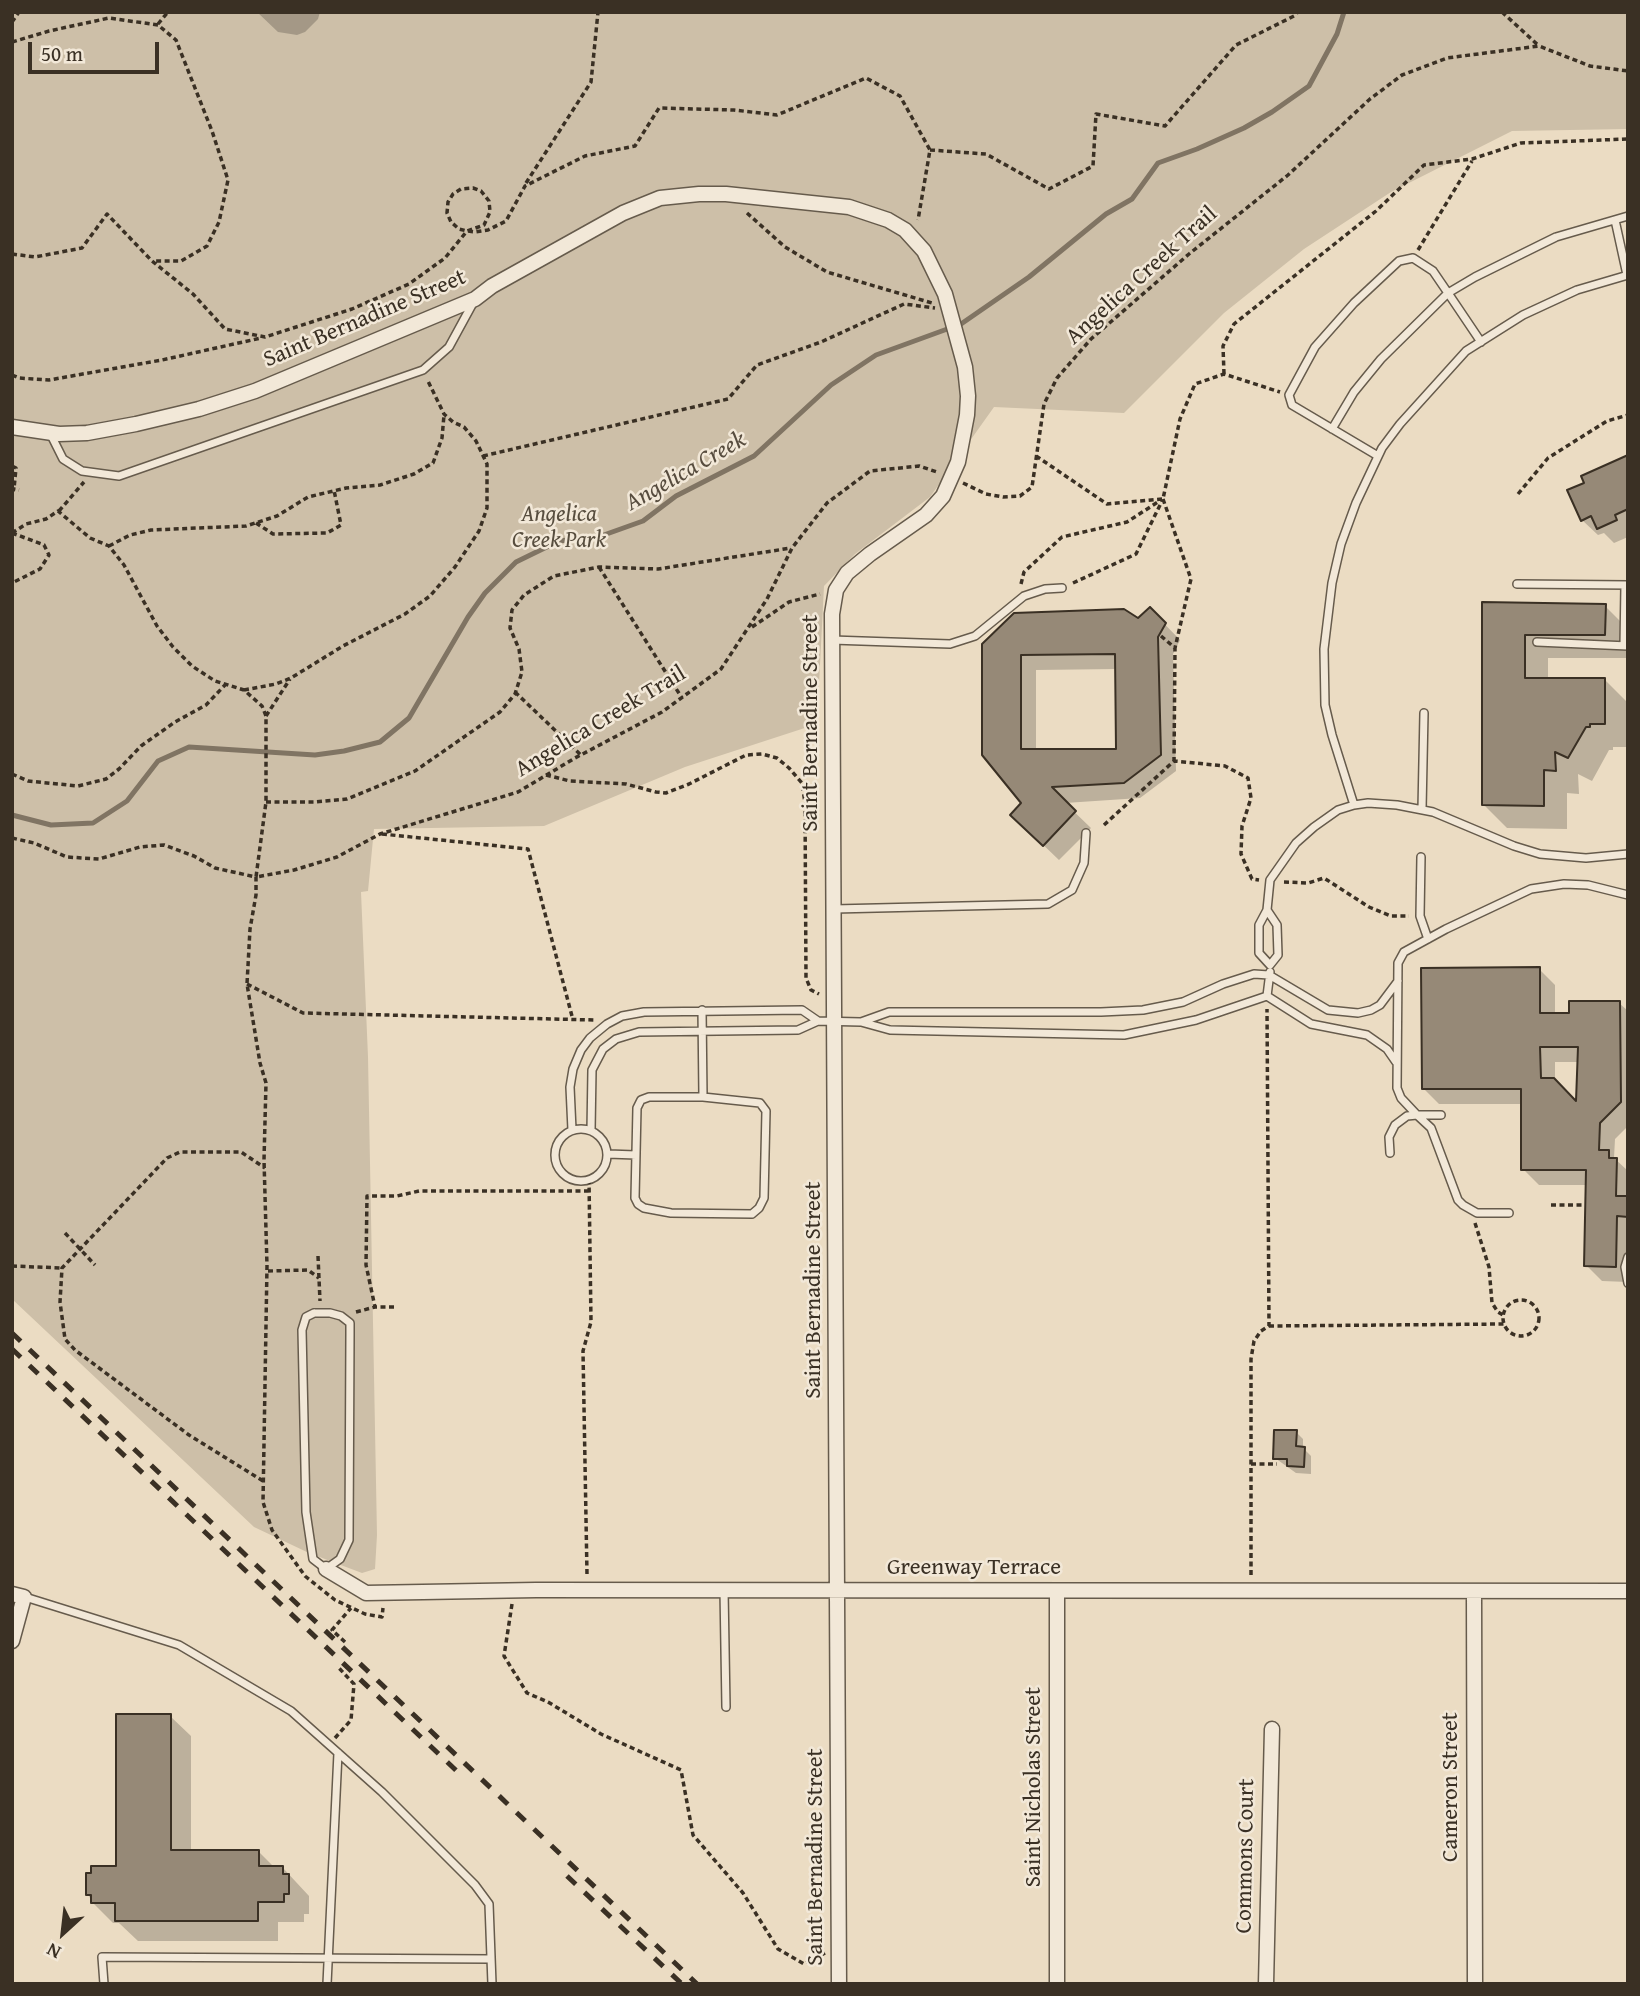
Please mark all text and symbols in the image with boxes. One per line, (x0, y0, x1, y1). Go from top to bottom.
scale bar (32, 28, 163, 72)
text: 50 m (41, 38, 83, 69)
street label: Angelica Creek Trail (1061, 201, 1223, 351)
street label: Saint Bernadine Street (260, 264, 470, 374)
water label: Angelica Creek (621, 426, 751, 518)
park label: Angelica Creek Park (512, 501, 606, 555)
street label: Saint Bernadine Street (797, 614, 825, 832)
street label: Angelica Creek Trail (511, 660, 691, 784)
street label: Saint Bernadine Street (800, 1181, 828, 1399)
street label: Greenway Terrace (887, 1554, 1061, 1582)
street label: Saint Nicholas Street (1020, 1687, 1048, 1887)
street label: Cameron Street (1437, 1712, 1465, 1862)
street label: Saint Bernadine Street (802, 1748, 830, 1966)
street label: Commons Court (1231, 1778, 1261, 1934)
north arrow (28, 1898, 98, 1968)
text: N (41, 1936, 65, 1967)

